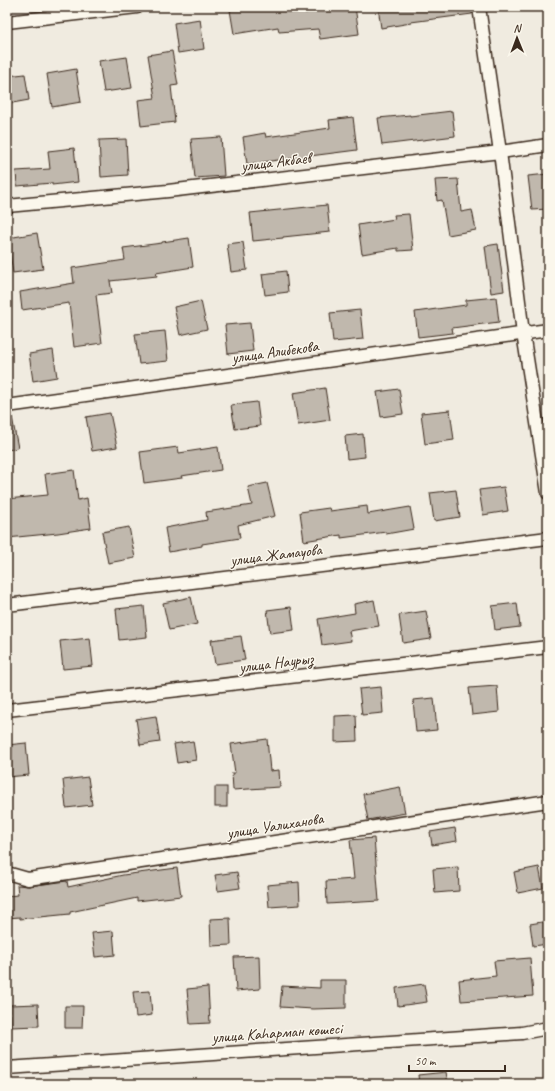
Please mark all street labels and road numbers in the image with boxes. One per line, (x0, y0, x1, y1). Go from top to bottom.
street label: улица Акбаев (239, 147, 315, 176)
street label: улица Алибекова (229, 336, 321, 368)
street label: улица Жамауова (228, 539, 324, 571)
street label: улица Наурыз (237, 648, 316, 678)
street label: улица Уалиханова (224, 808, 326, 844)
street label: улица Каһарман көшесі (210, 1018, 345, 1048)

